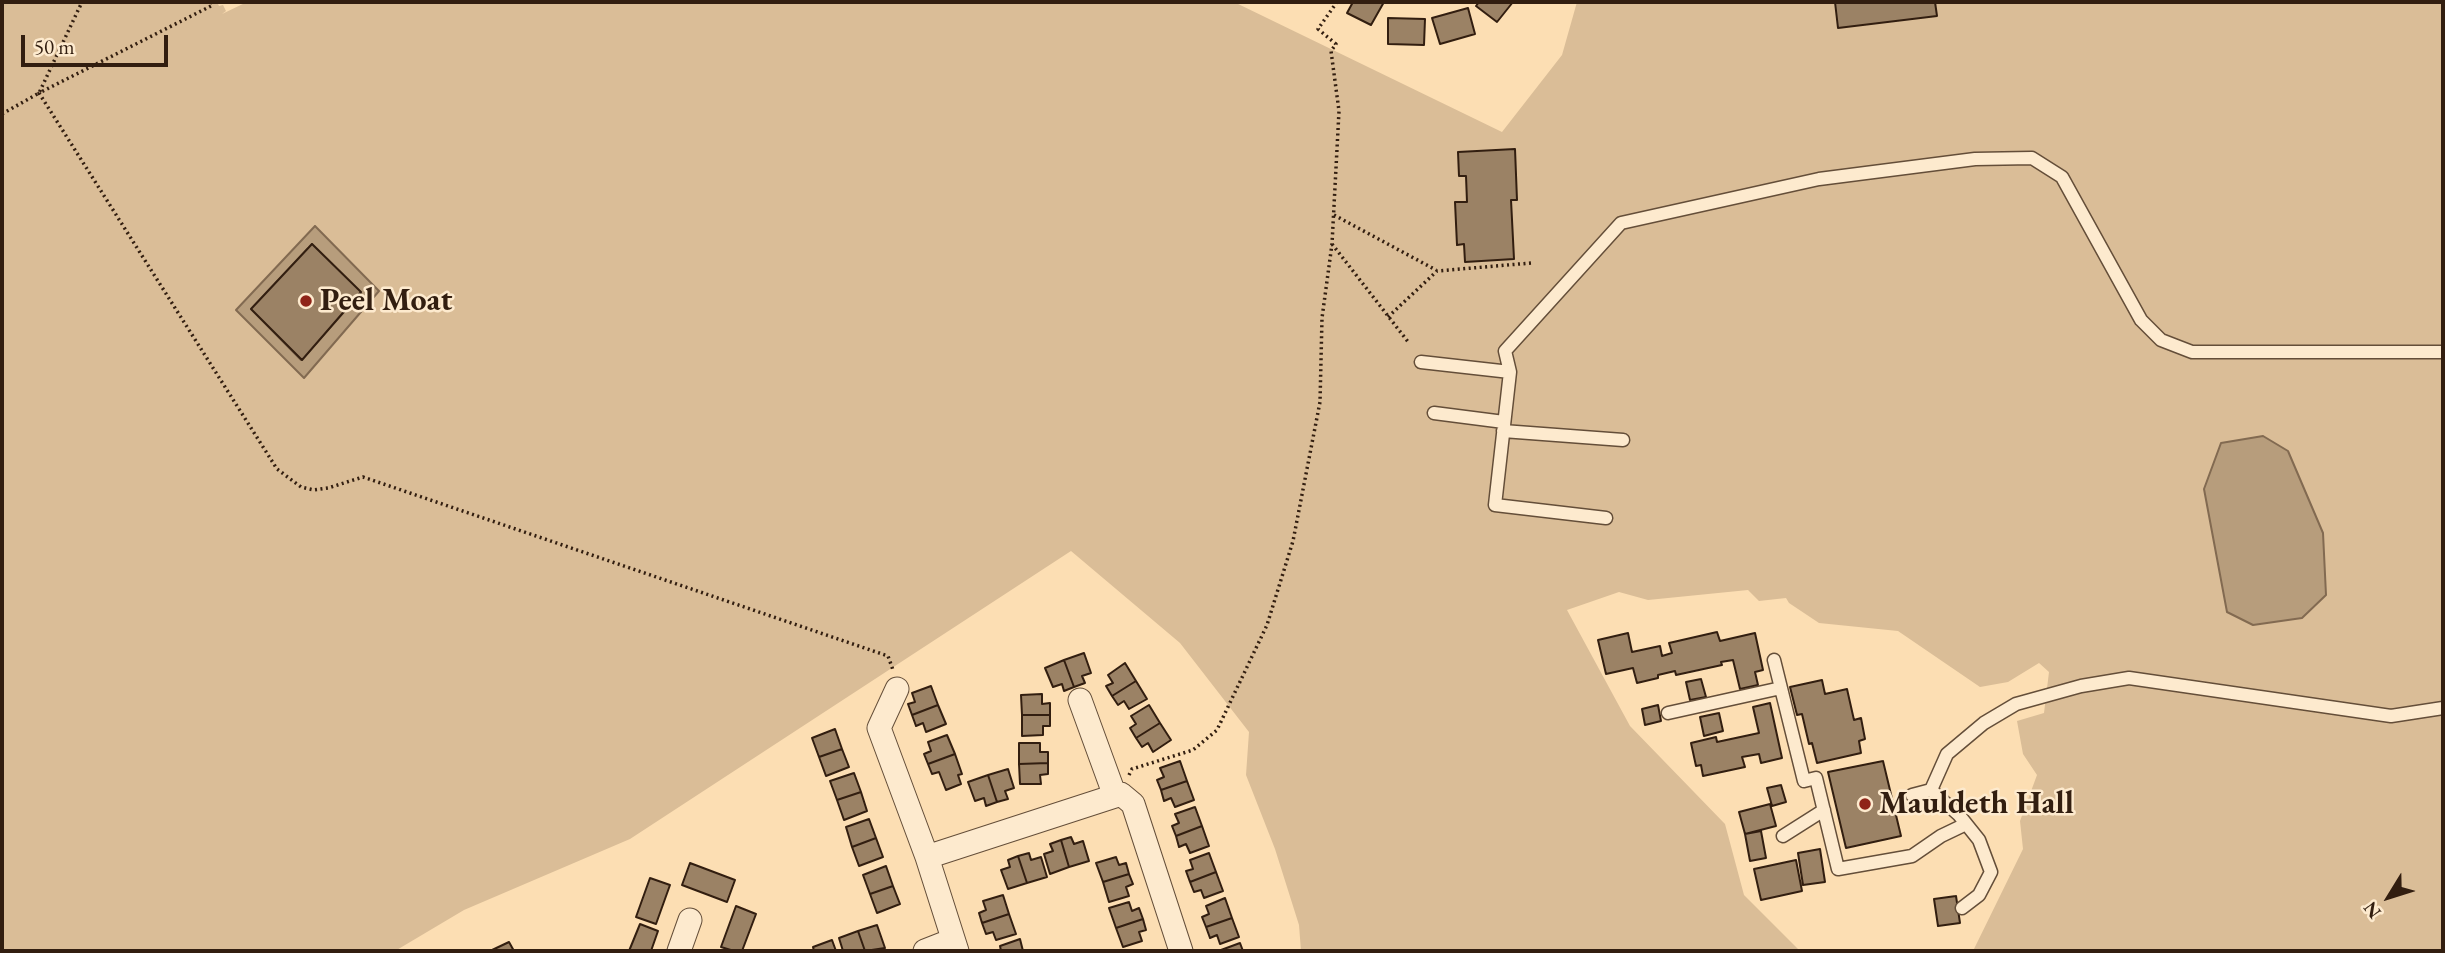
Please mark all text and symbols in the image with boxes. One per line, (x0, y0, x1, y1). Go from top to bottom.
scale bar (24, 21, 172, 65)
text: 50 m (34, 33, 75, 60)
place label: Peel Moat (320, 282, 453, 320)
marker: Peel Moat (298, 293, 314, 309)
place label: Mauldeth Hall (1879, 785, 2074, 823)
marker: Mauldeth Hall (1857, 796, 1873, 812)
north arrow (2354, 862, 2424, 932)
text: N (2357, 896, 2387, 924)

